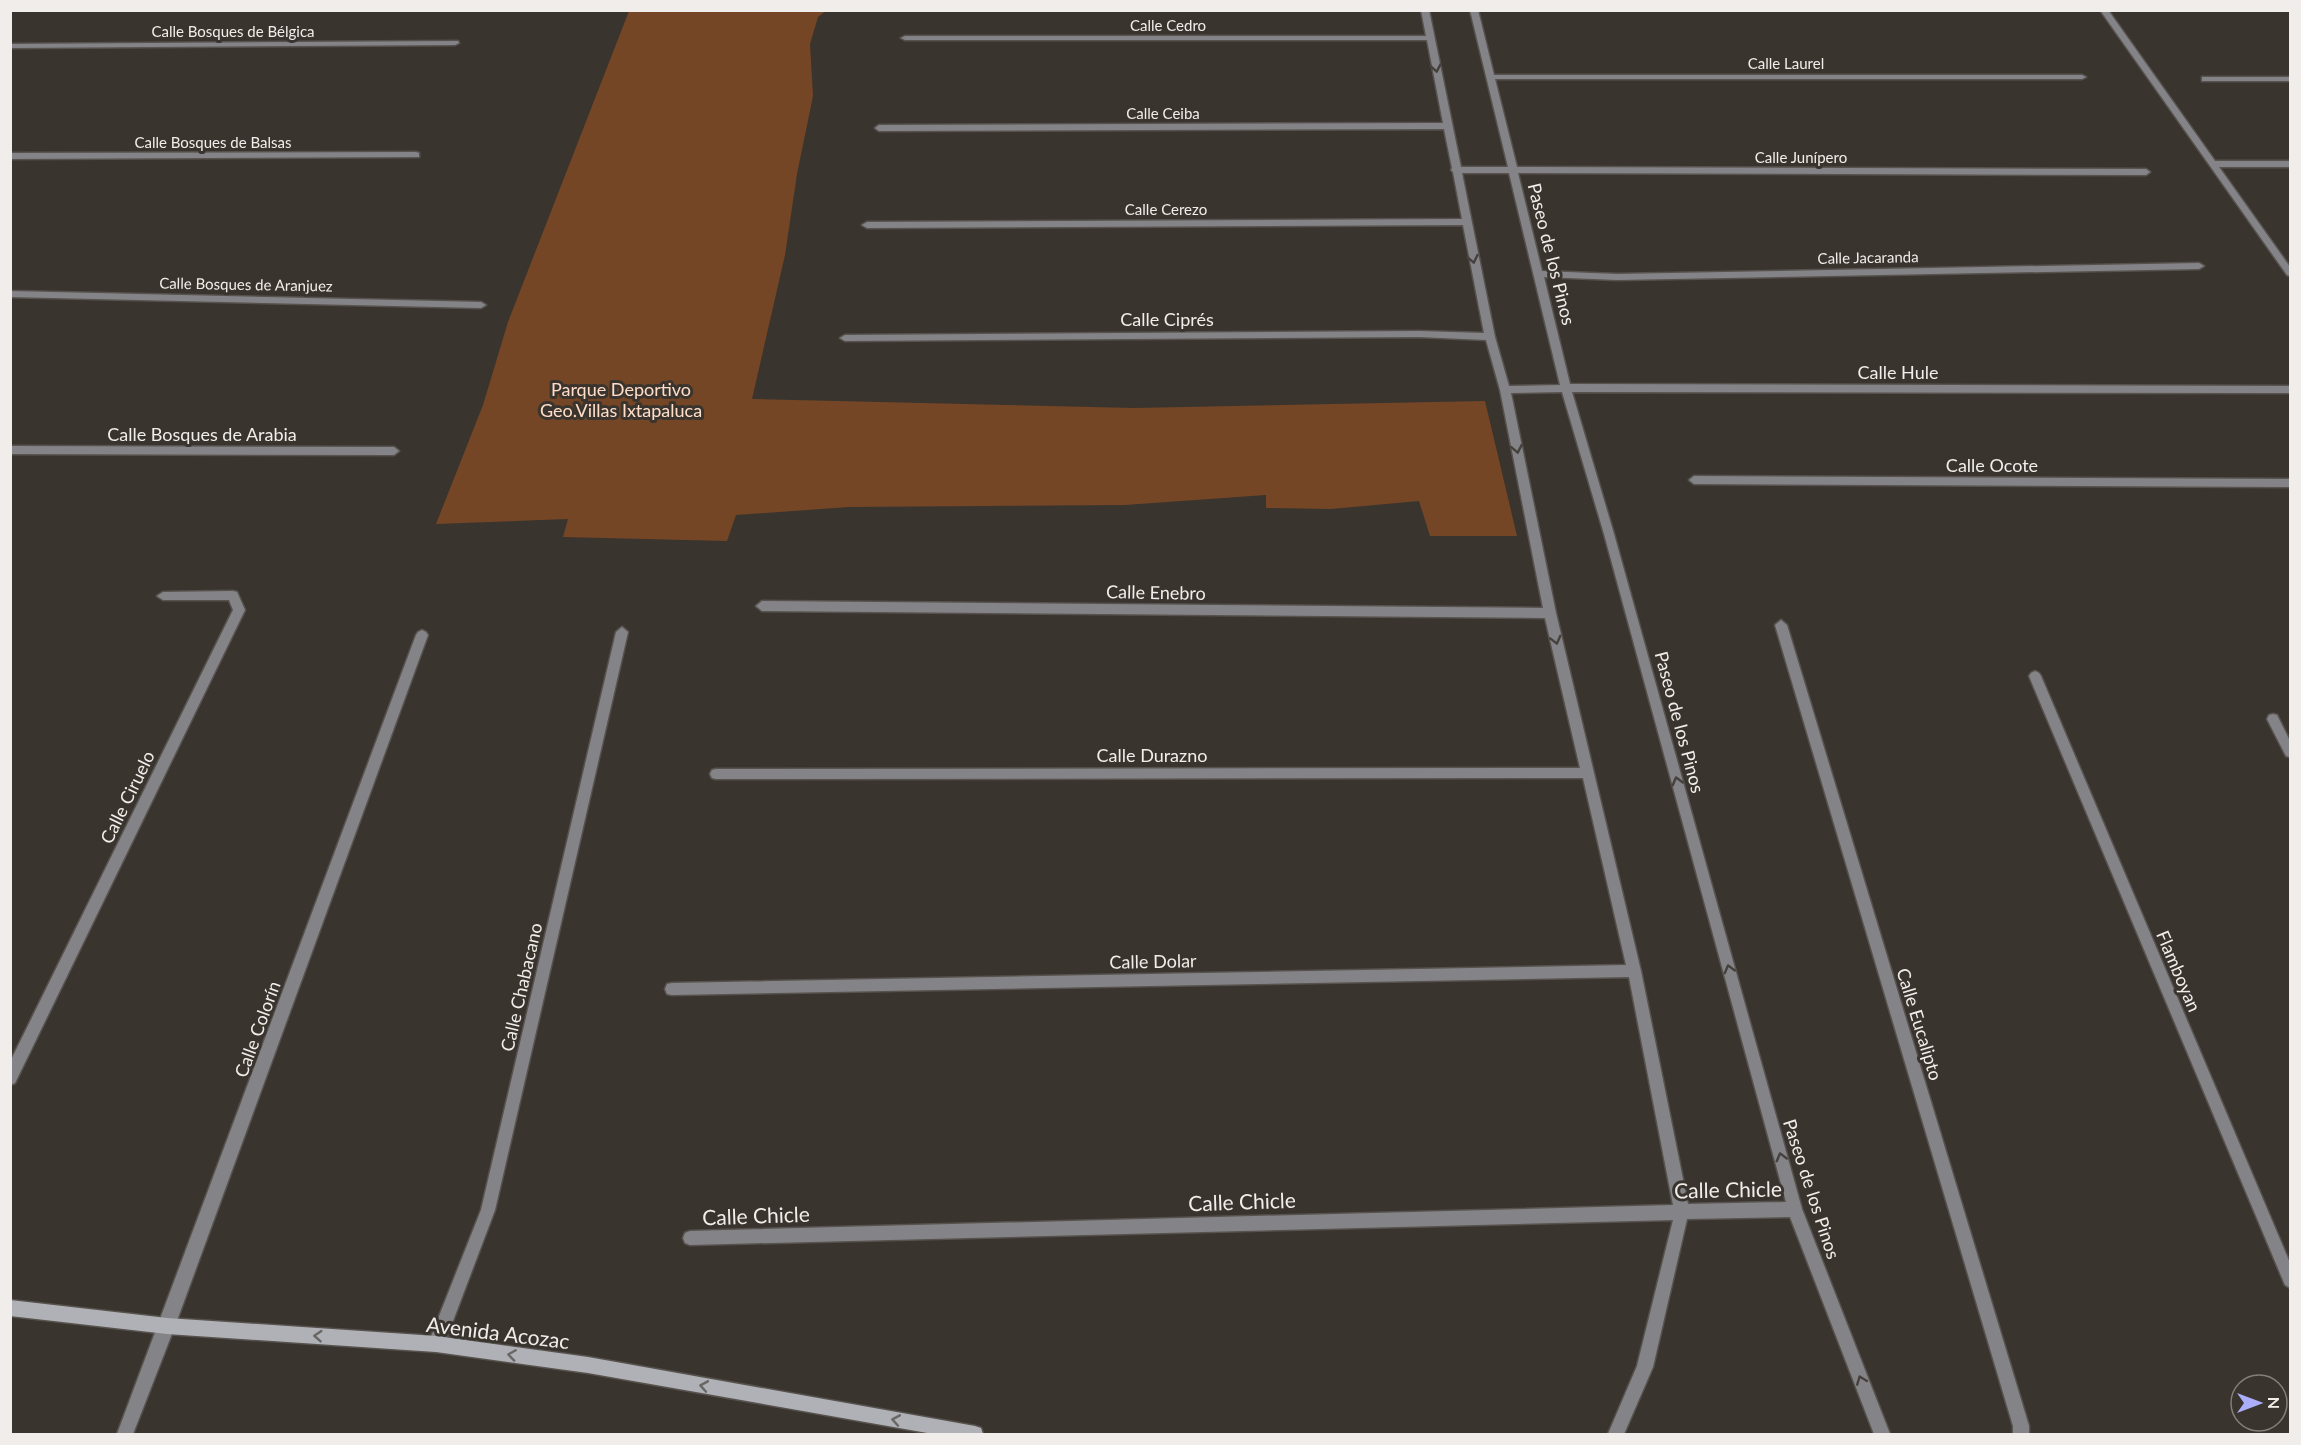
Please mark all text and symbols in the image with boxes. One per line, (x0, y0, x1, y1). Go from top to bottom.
street label: Calle Cedro (1130, 16, 1206, 34)
street label: Calle Bosques de Bélgica (151, 22, 315, 40)
street label: Calle Laurel (1748, 54, 1824, 72)
one-way arrow (1429, 63, 1442, 73)
street label: Calle Ceiba (1126, 104, 1200, 122)
street label: Calle Bosques de Balsas (134, 133, 292, 151)
street label: Calle Junípero (1755, 148, 1847, 166)
street label: Paseo de los Pinos (1524, 181, 1580, 328)
street label: Calle Cerezo (1125, 200, 1207, 218)
street label: Calle Jacaranda (1817, 247, 1919, 267)
one-way arrow (1466, 254, 1479, 264)
street label: Calle Bosques de Aranjuez (159, 273, 333, 295)
street label: Calle Ciprés (1120, 308, 1214, 330)
street label: Calle Hule (1858, 361, 1938, 383)
park label: Parque Deportivo Geo.Villas Ixtapaluca (540, 378, 702, 421)
street label: Calle Bosques de Arabia (107, 423, 297, 445)
one-way arrow (1510, 444, 1523, 454)
street label: Calle Ocote (1946, 454, 2038, 476)
street label: Calle Enebro (1106, 580, 1206, 604)
one-way arrow (1549, 635, 1562, 645)
street label: Paseo de los Pinos (1651, 649, 1710, 795)
street label: Calle Durazno (1097, 744, 1207, 766)
street label: Calle Ciruelo (95, 747, 159, 847)
one-way arrow (1672, 776, 1684, 787)
street label: Calle Chabacano (496, 920, 546, 1054)
street label: Flamboyan (2152, 927, 2206, 1015)
street label: Calle Dolar (1109, 949, 1197, 973)
one-way arrow (1724, 964, 1736, 975)
street label: Calle Eucalipto (1892, 965, 1948, 1083)
street label: Calle Colorín (229, 978, 285, 1080)
street label: Paseo de los Pinos (1779, 1116, 1845, 1262)
one-way arrow (1775, 1152, 1788, 1162)
street label: Calle Chicle (1674, 1176, 1782, 1202)
street label: Calle Chicle (1188, 1187, 1296, 1215)
street label: Calle Chicle (702, 1201, 810, 1229)
street label: Avenida Acozac (425, 1311, 571, 1353)
one-way arrow (313, 1330, 322, 1343)
one-way arrow (507, 1349, 517, 1361)
north arrow (2229, 1373, 2289, 1433)
one-way arrow (1855, 1375, 1868, 1386)
one-way arrow (700, 1380, 710, 1393)
text: N (2265, 1397, 2284, 1409)
one-way arrow (892, 1415, 901, 1427)

